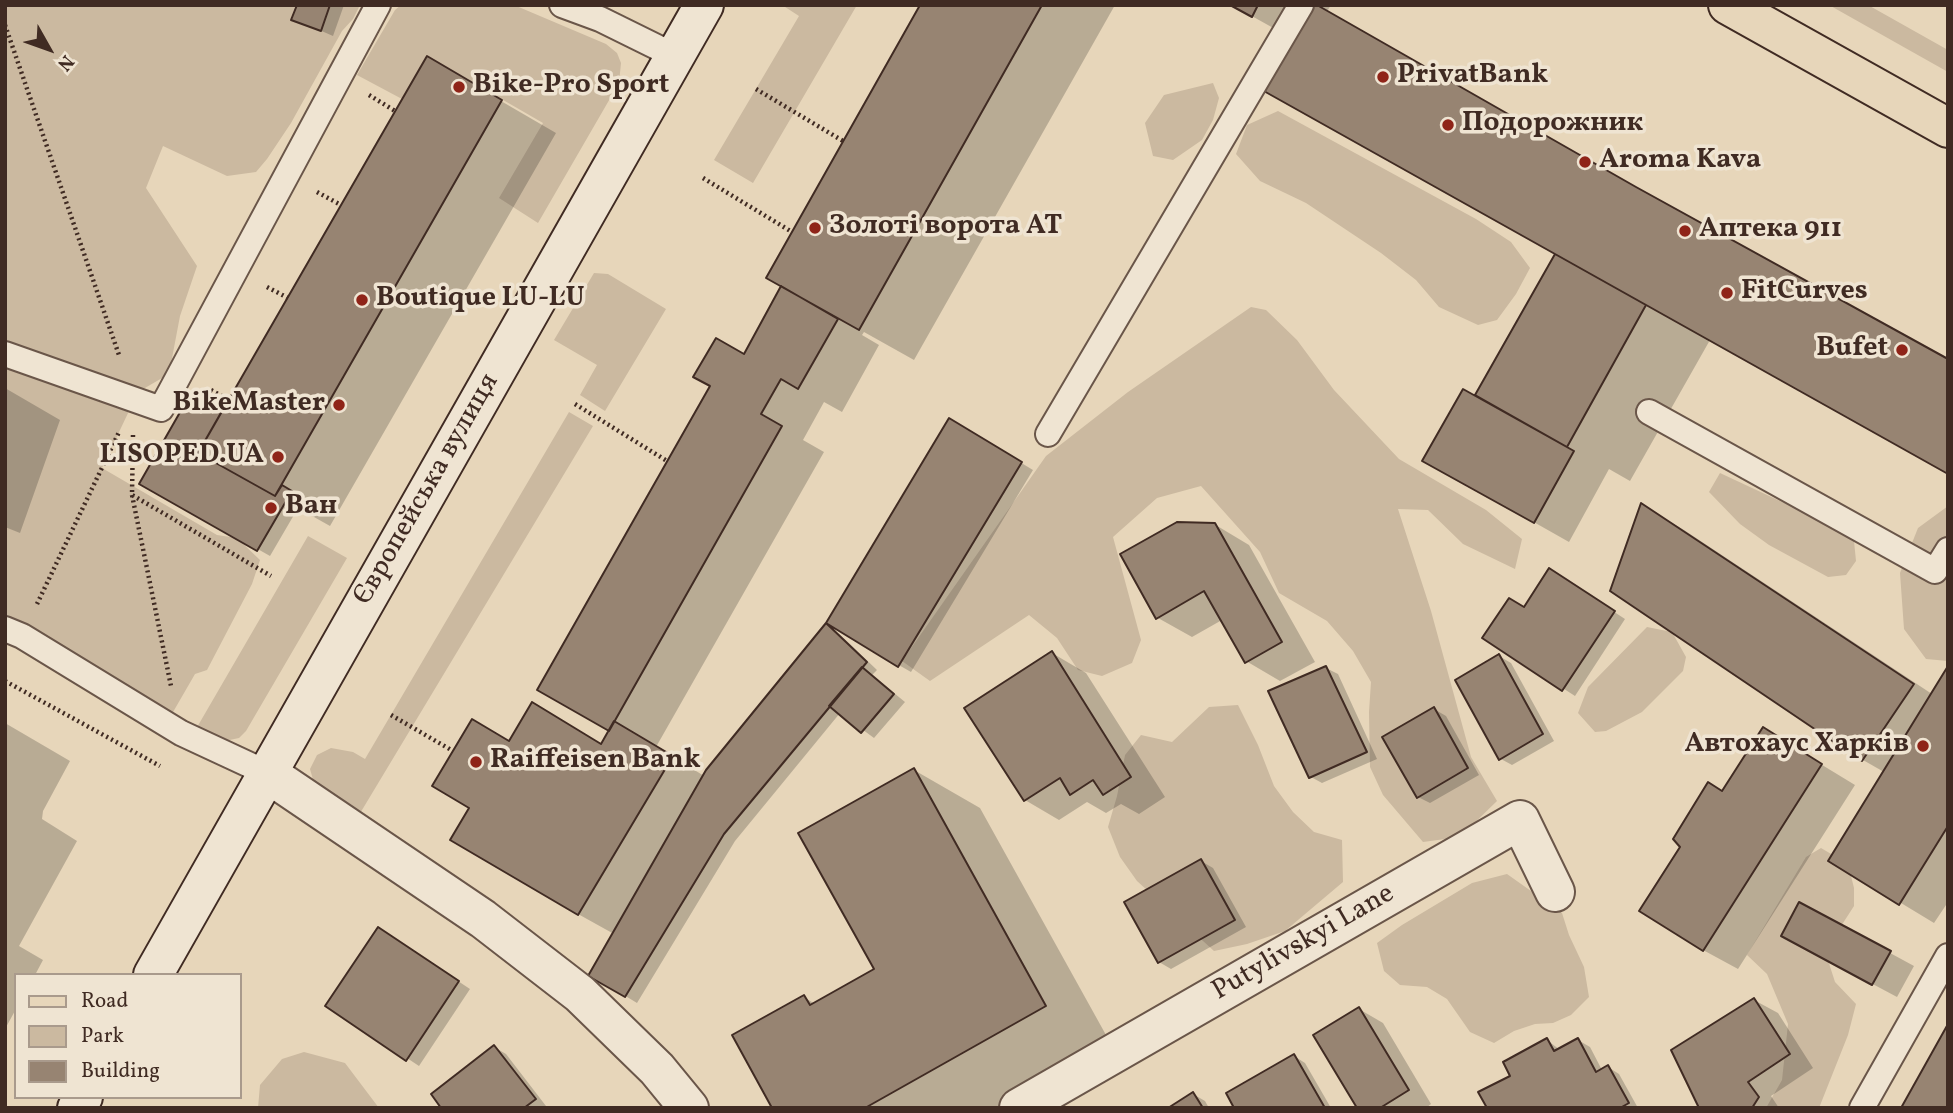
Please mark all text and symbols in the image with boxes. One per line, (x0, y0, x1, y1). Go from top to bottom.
north arrow (14, 14, 84, 84)
text: N (51, 49, 79, 76)
place label: PrivatBank (1397, 60, 1548, 94)
marker: PrivatBank (1375, 69, 1391, 85)
place label: Bike-Pro Sport (473, 70, 669, 104)
marker: Bike-Pro Sport (451, 79, 467, 95)
place label: Подорожник (1462, 108, 1643, 142)
marker: Подорожник (1440, 117, 1456, 133)
place label: Aroma Kava (1599, 145, 1761, 179)
marker: Aroma Kava (1577, 154, 1593, 170)
place label: Золоті ворота АТ (829, 211, 1062, 245)
place label: Аптека 911 (1699, 214, 1842, 248)
marker: Золоті ворота АТ (807, 220, 823, 236)
marker: Аптека 911 (1677, 223, 1693, 239)
place label: FitCurves (1741, 276, 1868, 310)
place label: Boutique LU-LU (376, 283, 585, 317)
marker: FitCurves (1719, 285, 1735, 301)
marker: Boutique LU-LU (354, 292, 370, 308)
place label: Bufet (1816, 333, 1888, 367)
marker: Bufet (1894, 342, 1910, 358)
street label: Європейська вулиця (348, 368, 508, 612)
place label: BikeMaster (173, 388, 325, 422)
marker: BikeMaster (331, 397, 347, 413)
place label: LISOPED.UA (99, 440, 264, 474)
marker: LISOPED.UA (270, 449, 286, 465)
place label: Ван (285, 491, 337, 525)
marker: Ван (263, 500, 279, 516)
place label: Автохаус Харків (1684, 729, 1909, 763)
marker: Автохаус Харків (1915, 738, 1931, 754)
place label: Raiffeisen Bank (490, 745, 701, 779)
marker: Raiffeisen Bank (468, 754, 484, 770)
street label: Putylivskyi Lane (1207, 878, 1401, 1010)
legend (14, 973, 242, 1099)
text: Road (81, 987, 128, 1016)
text: Park (81, 1022, 124, 1051)
text: Building (81, 1057, 160, 1086)

